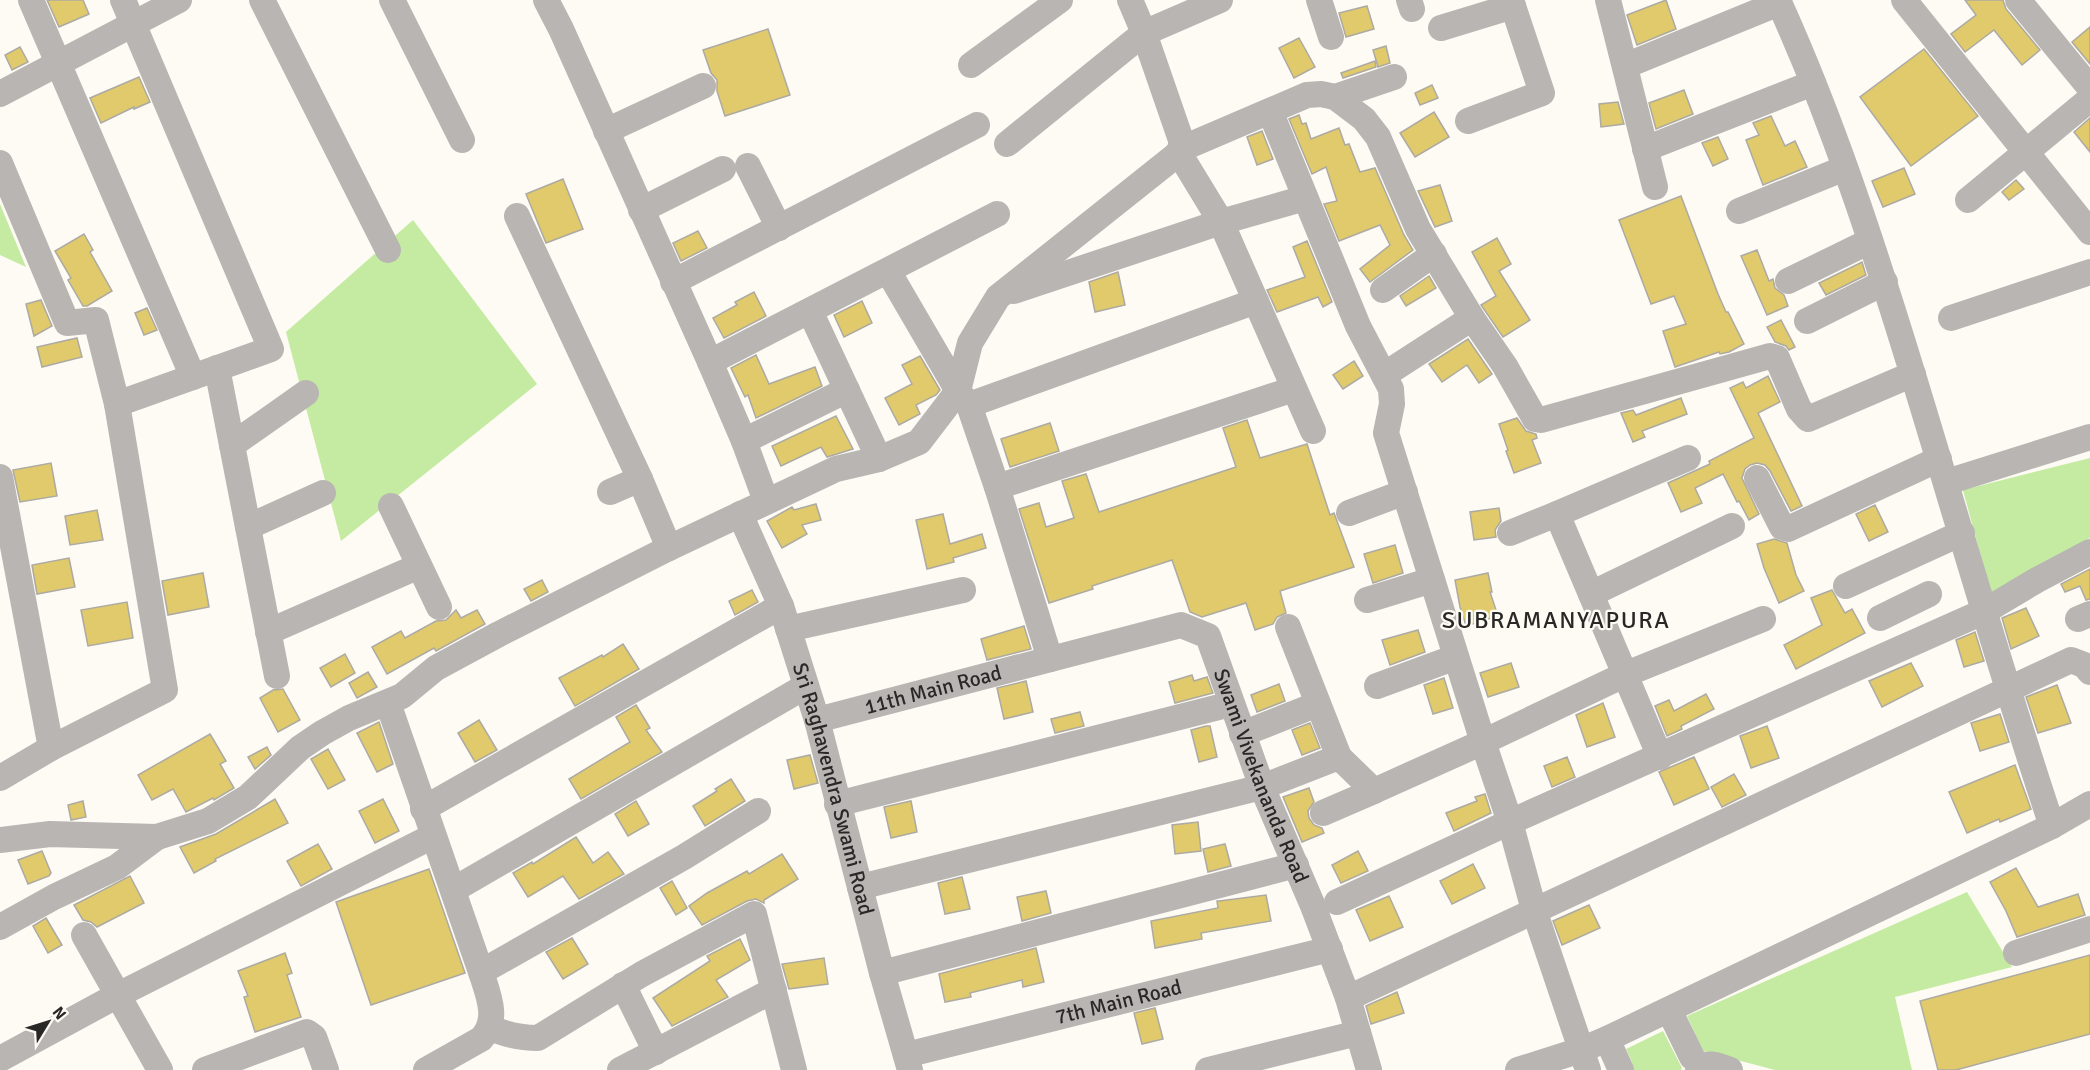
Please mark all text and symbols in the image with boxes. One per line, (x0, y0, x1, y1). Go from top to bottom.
district label: SUBRAMANYAPURA (1442, 605, 1670, 635)
street label: Sri Raghavendra Swami Road (787, 659, 880, 918)
street label: 11th Main Road (862, 659, 1004, 720)
street label: Swami Vivekananda Road (1208, 665, 1315, 887)
street label: 7th Main Road (1053, 974, 1184, 1030)
north arrow (18, 992, 78, 1052)
text: N (48, 1003, 70, 1024)

